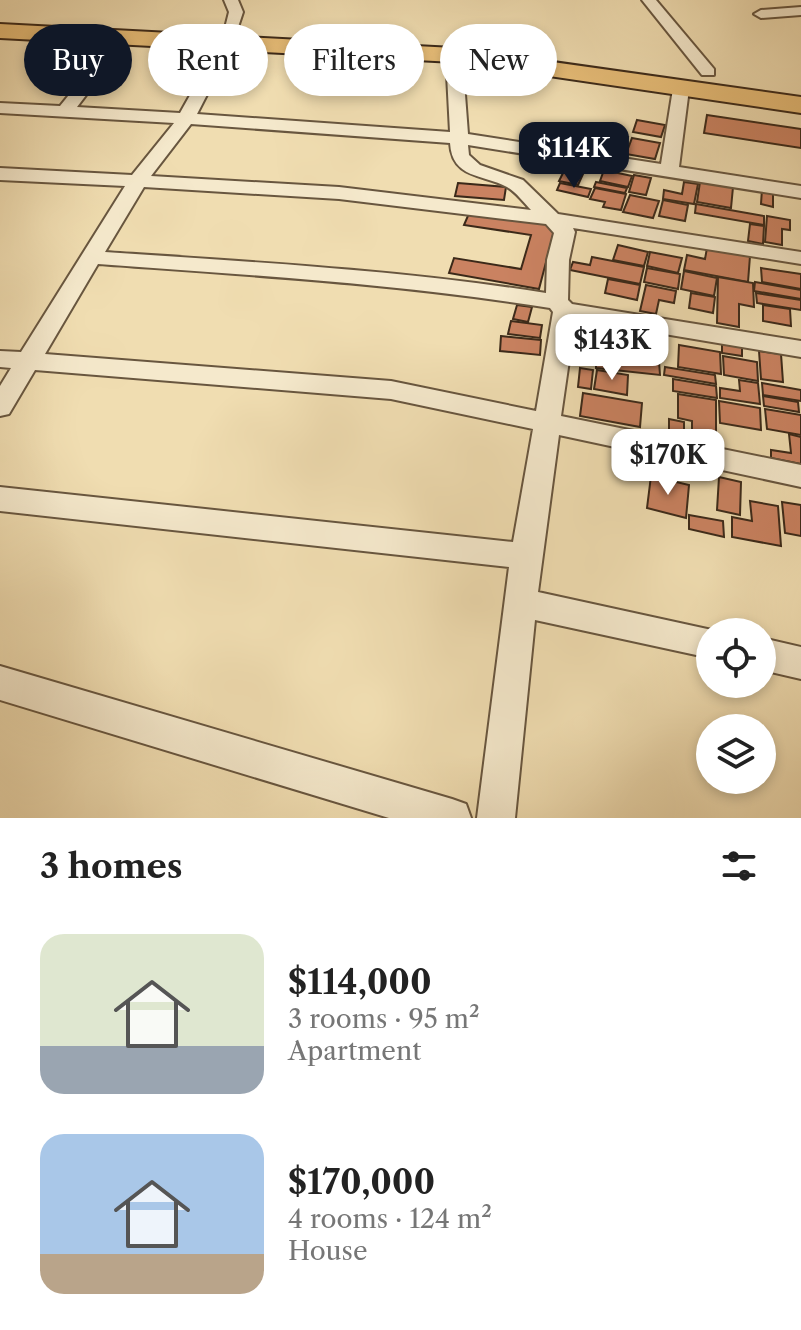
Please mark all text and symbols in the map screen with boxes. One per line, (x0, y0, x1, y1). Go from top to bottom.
chip: Buy (24, 24, 132, 96)
chip: Rent (148, 24, 268, 96)
chip: Filters (284, 24, 424, 96)
chip: New (440, 24, 557, 96)
pin: $114K (518, 122, 630, 190)
text: $114K (537, 132, 611, 164)
pin: $143K (556, 314, 668, 382)
text: $143K (573, 324, 651, 356)
pin: $170K (612, 429, 724, 497)
text: $170K (629, 439, 707, 471)
map controls (696, 618, 776, 794)
button: locate (696, 618, 776, 698)
button: layers (696, 714, 776, 794)
icon: filters (717, 844, 761, 888)
text: 3 homes (40, 845, 183, 887)
text: $114,000 (288, 961, 432, 1003)
icon: home (104, 966, 200, 1062)
text: 3 rooms · 95 m² (288, 1003, 480, 1035)
text: Apartment (288, 1035, 421, 1067)
text: $170,000 (288, 1161, 435, 1203)
icon: home (104, 1166, 200, 1262)
text: 4 rooms · 124 m² (288, 1203, 492, 1235)
text: House (288, 1235, 368, 1267)

